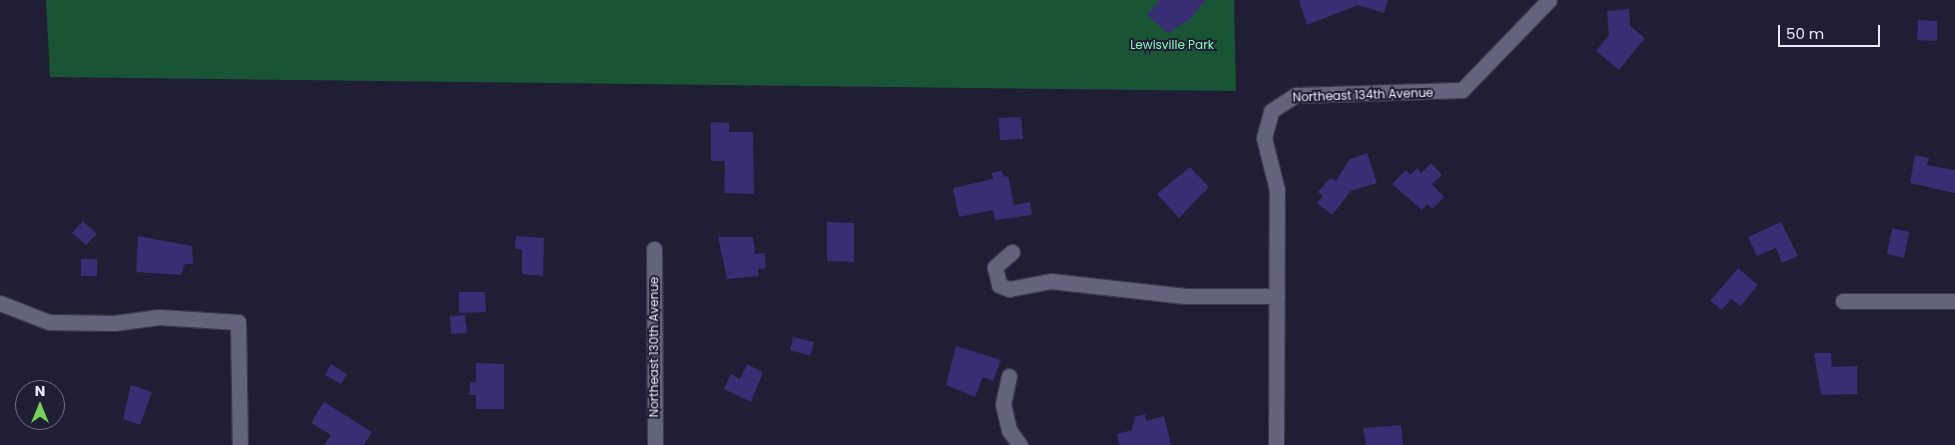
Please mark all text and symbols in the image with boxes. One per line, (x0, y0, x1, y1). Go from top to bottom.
scale bar (1780, 15, 1882, 47)
text: 50 m (1786, 23, 1824, 44)
park label: Lewisville Park (1130, 38, 1214, 52)
street label: Northeast 134th Avenue (1292, 85, 1434, 105)
street label: Northeast 130th Avenue (647, 277, 661, 417)
north arrow (15, 380, 65, 430)
text: N (35, 381, 45, 401)

